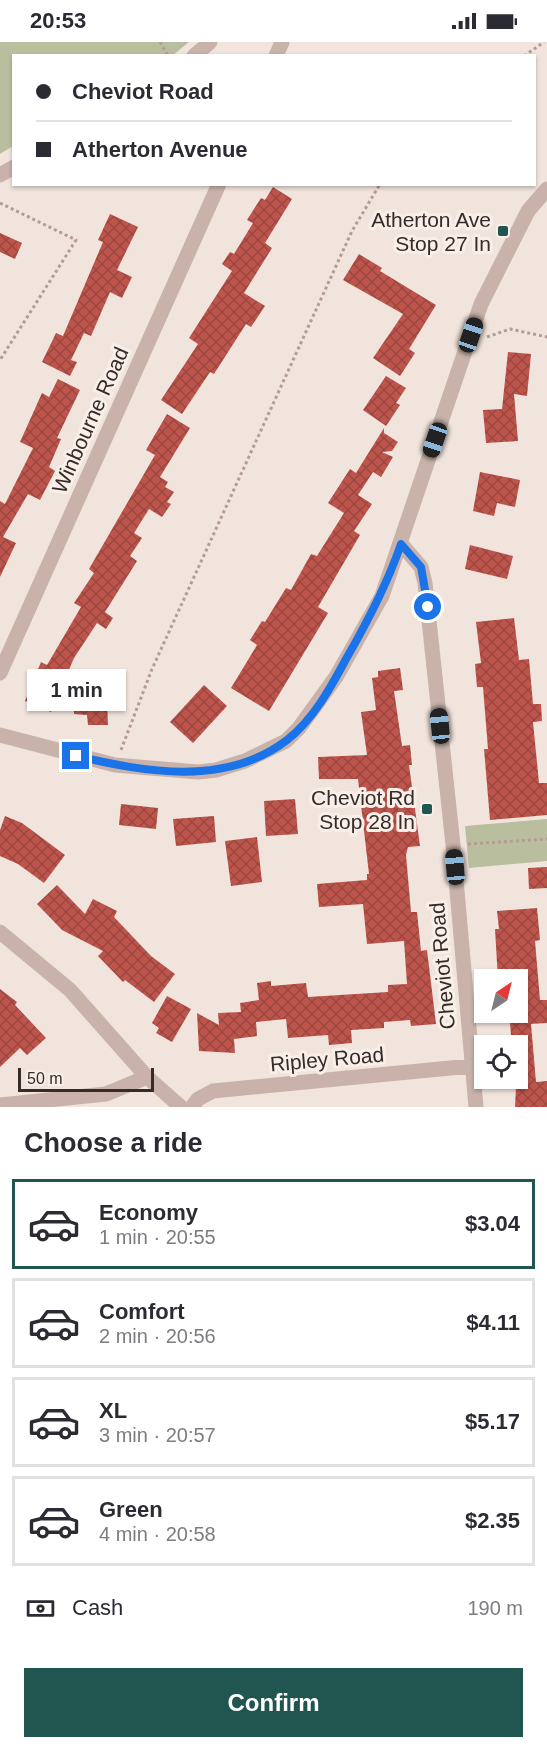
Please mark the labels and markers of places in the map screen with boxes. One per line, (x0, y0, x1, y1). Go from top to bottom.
place label: Atherton Ave Stop 27 In (371, 208, 491, 255)
marker: Atherton Ave Stop 27 In (496, 224, 510, 238)
place label: Cheviot Rd Stop 28 In (311, 786, 415, 833)
marker: Cheviot Rd Stop 28 In (420, 802, 434, 816)

